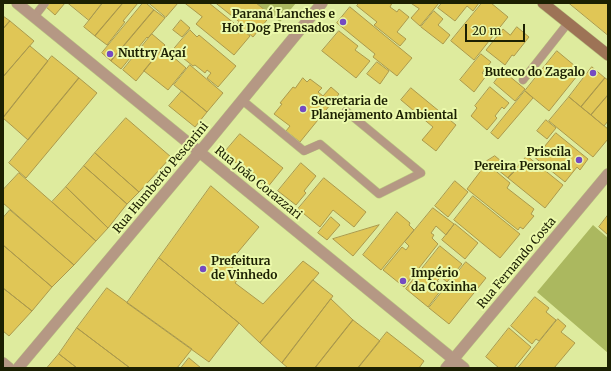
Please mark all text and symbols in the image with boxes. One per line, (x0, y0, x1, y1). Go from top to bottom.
place label: Paraná Lanches e Hot Dog Prensados (222, 8, 335, 36)
scale bar (467, 16, 527, 42)
marker: Paraná Lanches e Hot Dog Prensados (338, 17, 348, 27)
text: 20 m (472, 23, 501, 38)
place label: Nuttry Açaí (118, 47, 186, 61)
marker: Nuttry Açaí (105, 49, 115, 59)
place label: Buteco do Zagalo (484, 66, 585, 80)
marker: Buteco do Zagalo (588, 68, 598, 78)
place label: Secretaria de Planejamento Ambiental (311, 95, 457, 123)
marker: Secretaria de Planejamento Ambiental (298, 104, 308, 114)
street label: Rua Humberto Pescarini (110, 120, 212, 236)
street label: Rua João Corazzari (211, 143, 305, 223)
place label: Priscila Pereira Personal (474, 146, 571, 174)
marker: Priscila Pereira Personal (574, 155, 584, 165)
street label: Rua Fernando Costa (475, 214, 559, 312)
place label: Prefeitura de Vinhedo (211, 255, 277, 283)
marker: Prefeitura de Vinhedo (198, 264, 208, 274)
place label: Império da Coxinha (411, 267, 477, 295)
marker: Império da Coxinha (398, 276, 408, 286)

